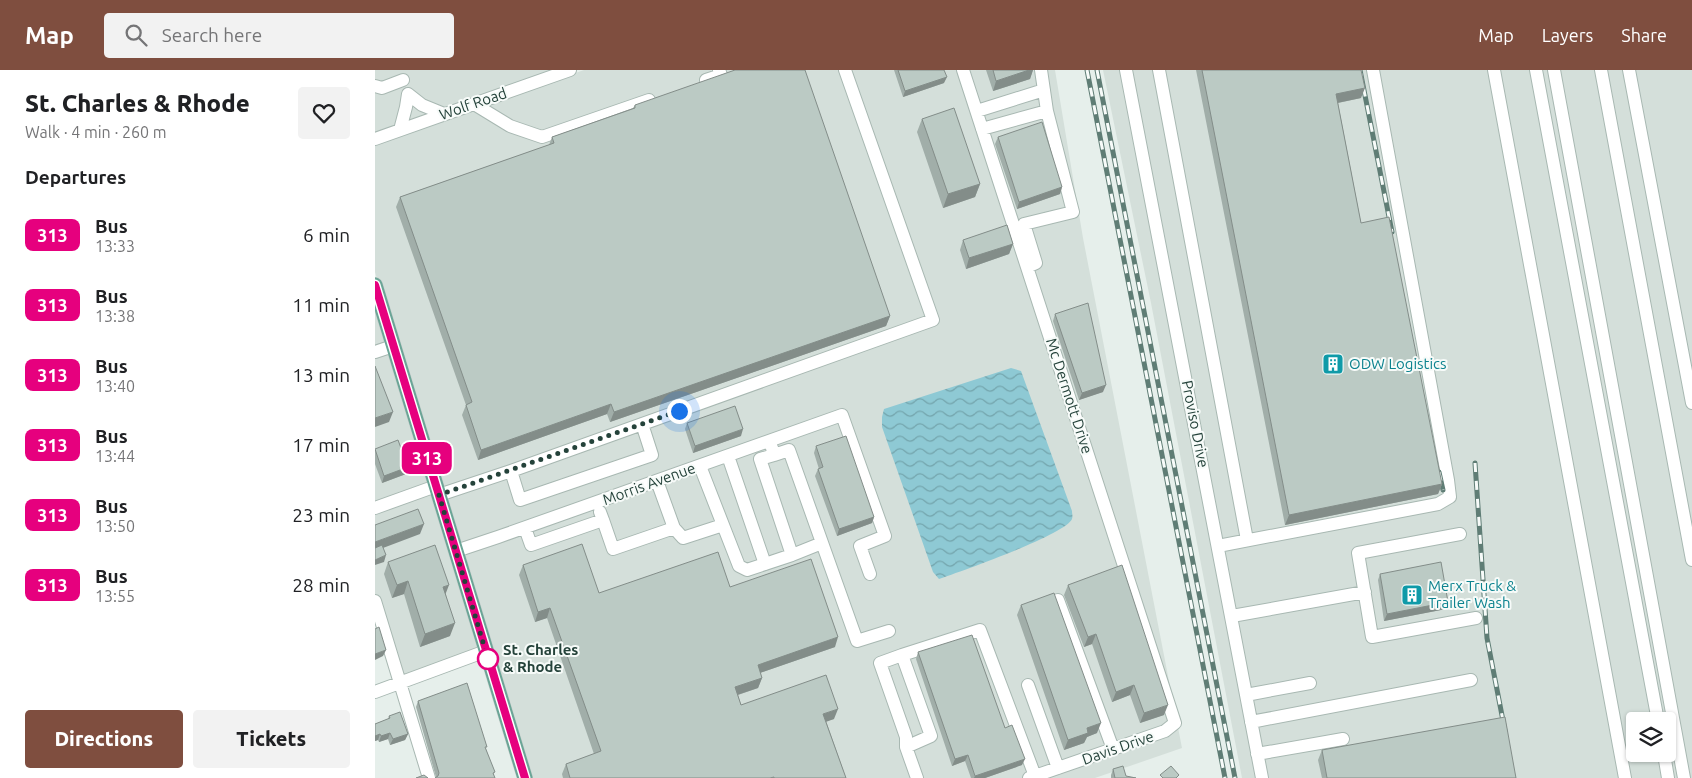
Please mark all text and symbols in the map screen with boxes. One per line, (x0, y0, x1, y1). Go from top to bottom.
search box (104, 13, 454, 58)
icon: search (122, 21, 150, 49)
text: Map (25, 22, 74, 49)
text: Search here (162, 24, 262, 46)
text: Map (1478, 25, 1514, 45)
text: Layers (1542, 25, 1593, 45)
text: Share (1621, 25, 1667, 45)
street label: Wolf Road (437, 84, 509, 123)
button: heart (298, 87, 350, 139)
text: St. Charles & Rhode (25, 90, 250, 117)
text: Walk · 4 min · 260 m (25, 123, 167, 141)
text: Departures (25, 166, 126, 188)
text: Bus (95, 215, 128, 237)
text: 6 min (303, 224, 350, 246)
text: 313 (37, 225, 68, 245)
text: 13:33 (95, 237, 135, 255)
text: Bus (95, 285, 128, 307)
text: 11 min (292, 294, 350, 316)
text: 313 (37, 295, 68, 315)
text: 13:38 (95, 307, 135, 325)
street label: Mc Dermott Drive (1043, 336, 1096, 456)
building icon: ODW Logistics (1321, 352, 1345, 376)
text: Bus (95, 355, 128, 377)
place label: ODW Logistics (1349, 355, 1447, 372)
text: 13 min (292, 364, 350, 386)
text: 313 (37, 365, 68, 385)
text: 13:40 (95, 377, 135, 395)
street label: Proviso Drive (1179, 379, 1212, 469)
your location (667, 399, 692, 424)
text: Bus (95, 425, 128, 447)
text: 17 min (292, 434, 350, 456)
text: 313 (37, 435, 68, 455)
line badge: 313 (398, 442, 456, 474)
text: 13:44 (95, 447, 135, 465)
text: 313 (412, 448, 442, 468)
street label: Morris Avenue (600, 459, 697, 508)
text: Bus (95, 495, 128, 517)
text: 23 min (292, 504, 350, 526)
text: 313 (37, 505, 68, 525)
text: 13:50 (95, 517, 135, 535)
text: Bus (95, 565, 128, 587)
text: 28 min (292, 574, 350, 596)
text: 313 (37, 575, 68, 595)
place label: Merx Truck & Trailer Wash (1428, 577, 1516, 611)
building icon: Merx Truck & Trailer Wash (1400, 583, 1424, 607)
text: 13:55 (95, 587, 135, 605)
place label: St. Charles & Rhode (503, 641, 578, 675)
marker: St. Charles & Rhode (477, 648, 499, 670)
button: Directions (25, 710, 183, 768)
button: Tickets (193, 710, 350, 768)
map controls (1626, 712, 1676, 762)
button: layers (1626, 712, 1676, 762)
street label: Davis Drive (1080, 727, 1156, 768)

